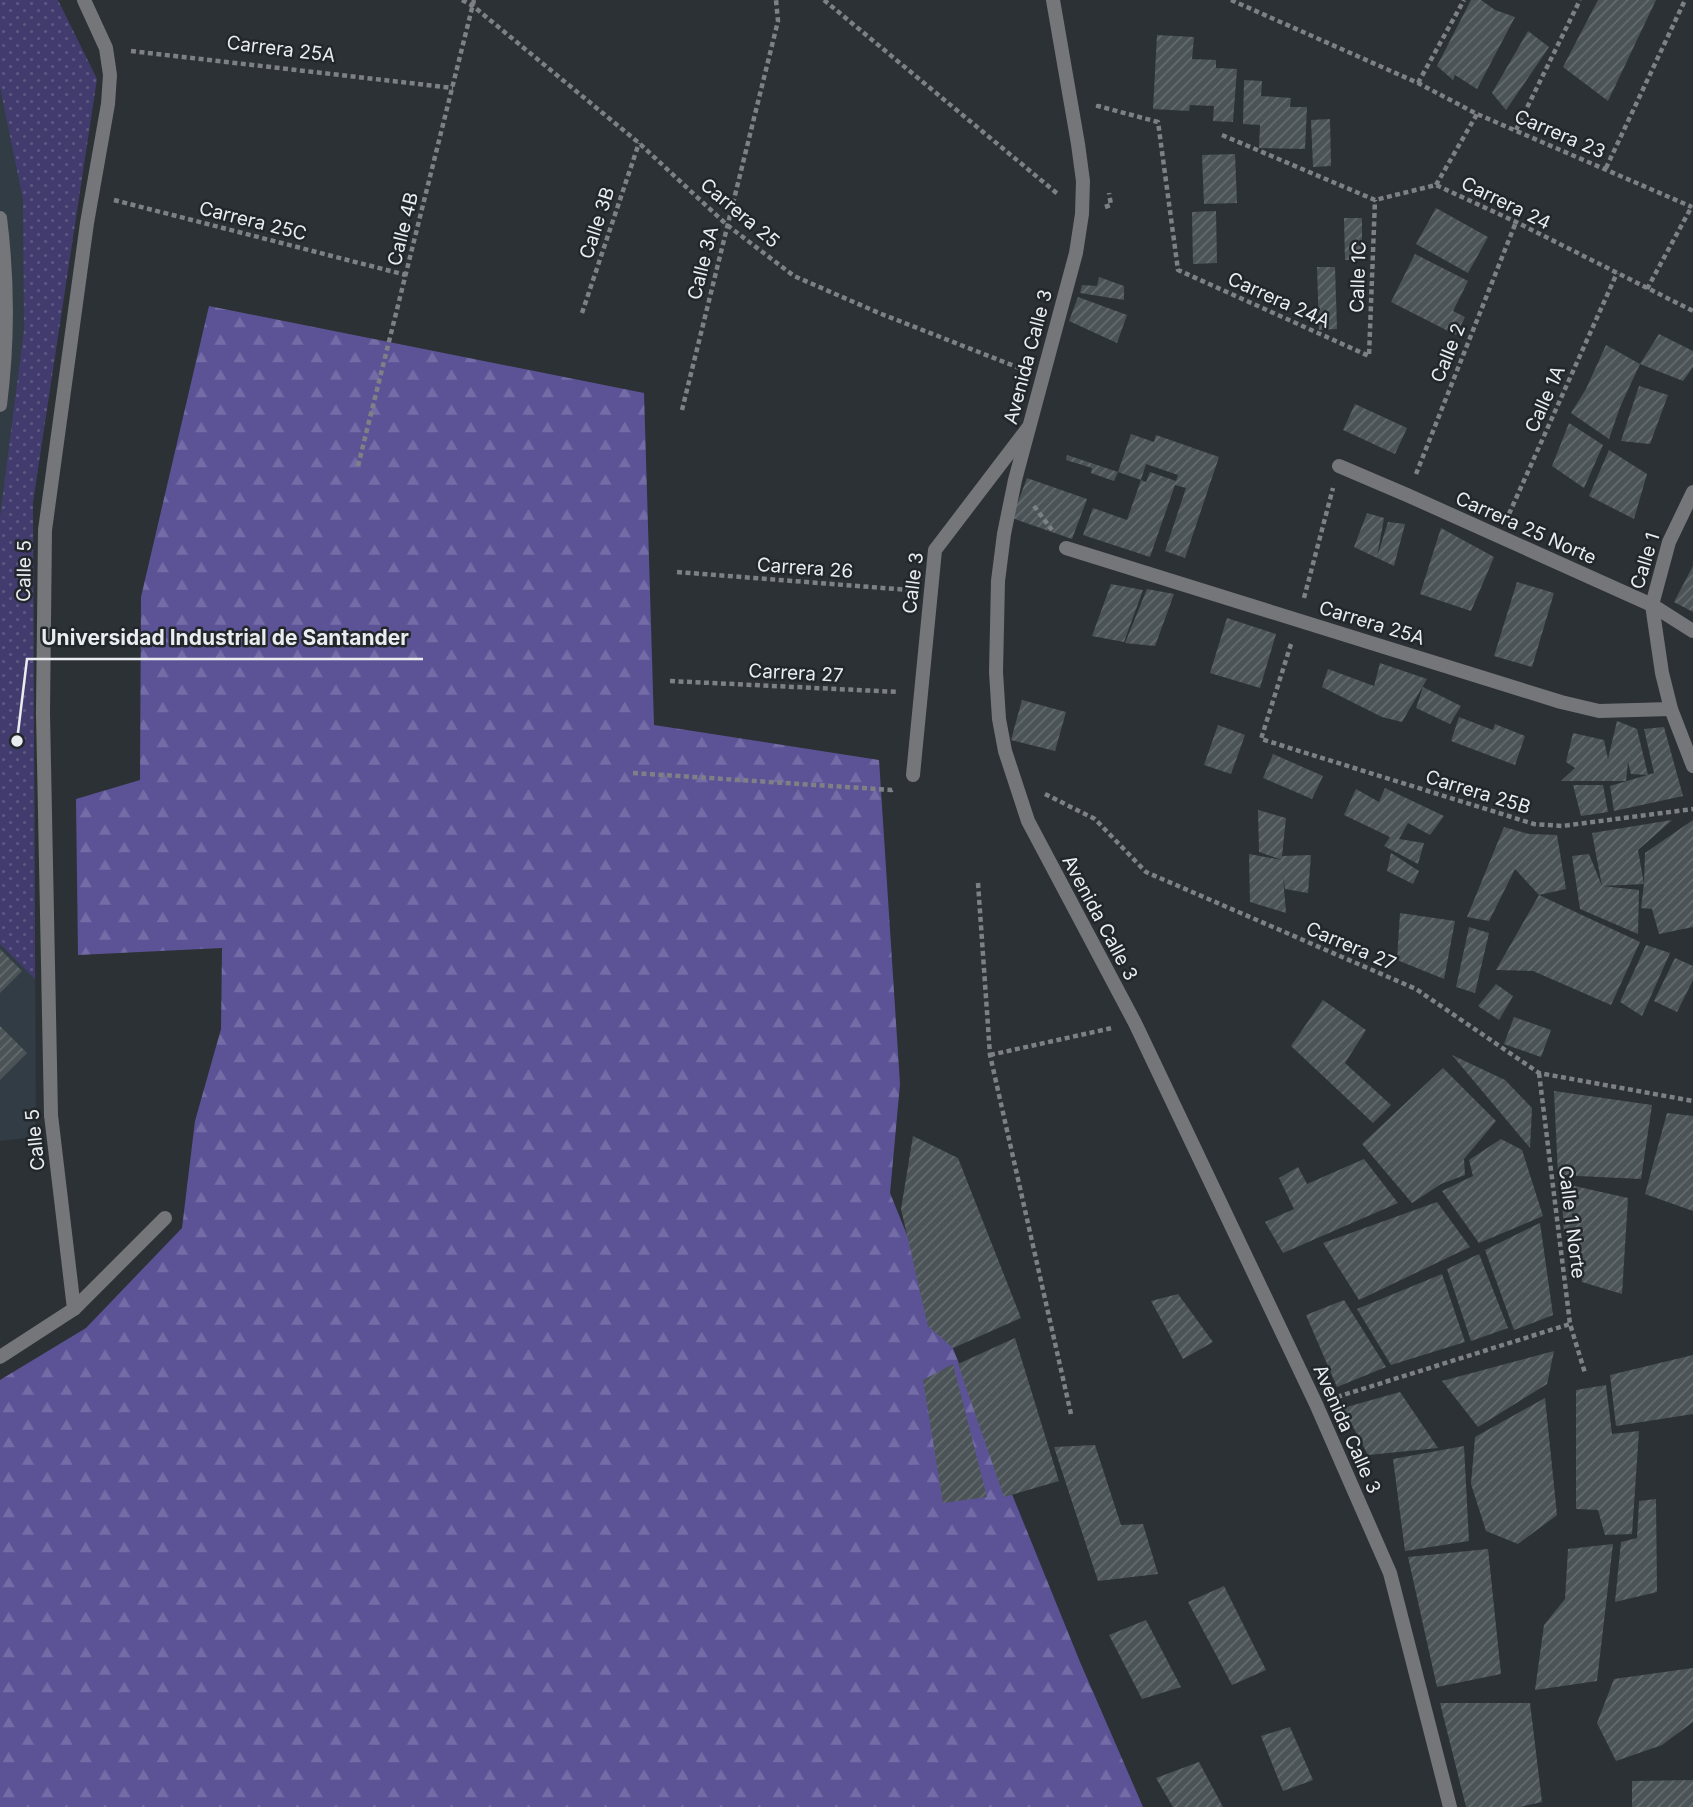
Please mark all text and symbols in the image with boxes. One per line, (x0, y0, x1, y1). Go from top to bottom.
street label: Carrera 25A (225, 31, 337, 67)
street label: Carrera 23 (1511, 105, 1609, 163)
street label: Carrera 24 (1458, 171, 1554, 235)
street label: Carrera 25 (696, 173, 784, 253)
street label: Calle 3B (575, 184, 619, 262)
street label: Calle 4B (383, 190, 423, 268)
street label: Carrera 25C (197, 197, 309, 245)
street label: Calle 3A (683, 224, 723, 302)
street label: Calle 1C (1345, 241, 1371, 313)
street label: Carrera 24A (1224, 267, 1334, 333)
street label: Avenida Calle 3 (999, 287, 1057, 427)
street label: Calle 2 (1426, 320, 1470, 386)
street label: Calle 1A (1520, 362, 1570, 436)
street label: Carrera 25 Norte (1452, 487, 1600, 569)
street label: Calle 1 (1626, 530, 1664, 592)
street label: Calle 5 (12, 540, 36, 602)
street label: Calle 3 (898, 551, 928, 615)
street label: Carrera 26 (756, 553, 854, 583)
street label: Carrera 25A (1316, 596, 1428, 650)
callout: Universidad Industrial de Santander (27, 617, 423, 659)
text: Universidad Industrial de Santander (41, 625, 409, 650)
street label: Carrera 27 (748, 659, 844, 687)
street label: Carrera 25B (1423, 765, 1533, 819)
street label: Avenida Calle 3 (1057, 851, 1143, 985)
street label: Carrera 27 (1303, 917, 1399, 975)
street label: Calle 5 (20, 1108, 50, 1172)
street label: Calle 1 Norte (1554, 1164, 1590, 1280)
street label: Avenida Calle 3 (1308, 1361, 1386, 1497)

